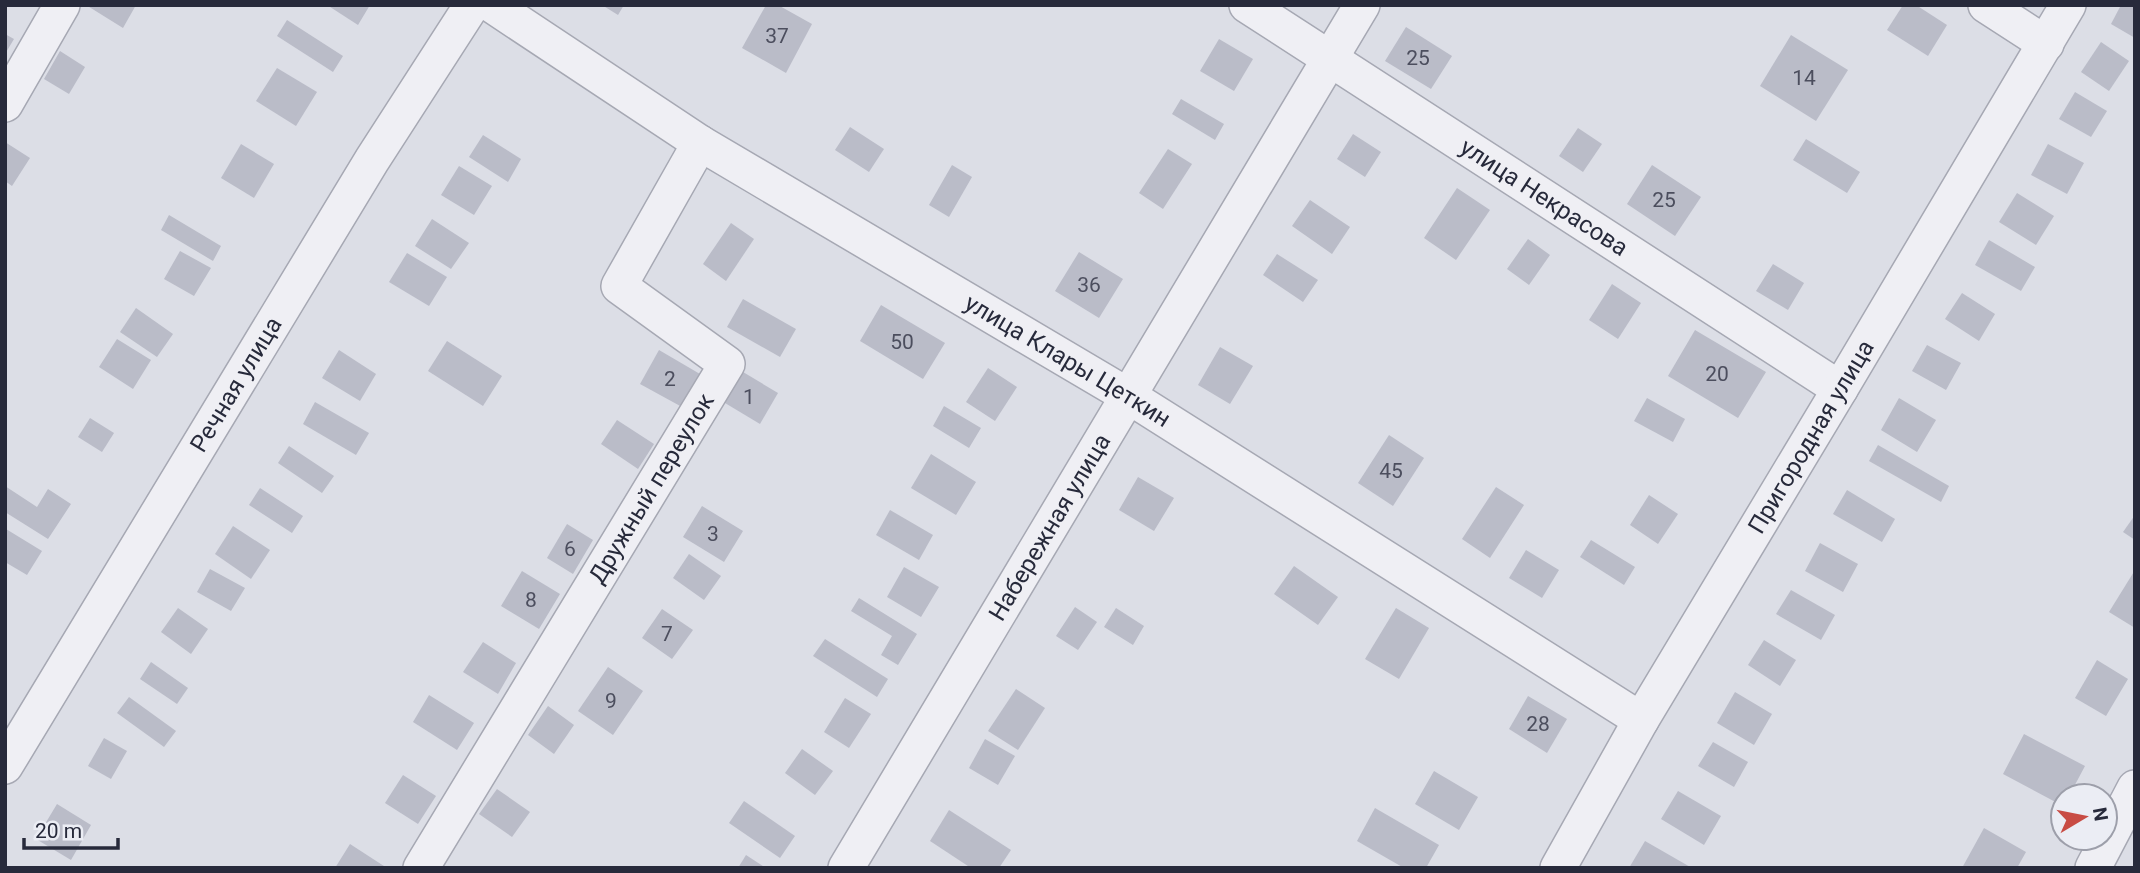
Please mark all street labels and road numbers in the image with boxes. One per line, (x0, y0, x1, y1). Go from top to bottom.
street label: улица Некрасова (1455, 133, 1633, 262)
street label: улица Клары Цеткин (960, 289, 1176, 433)
street label: Речная улица (185, 312, 288, 457)
street label: Пригородная улица (1742, 335, 1880, 539)
street label: Дружный переулок (583, 388, 720, 589)
street label: Набережная улица (983, 429, 1116, 626)

